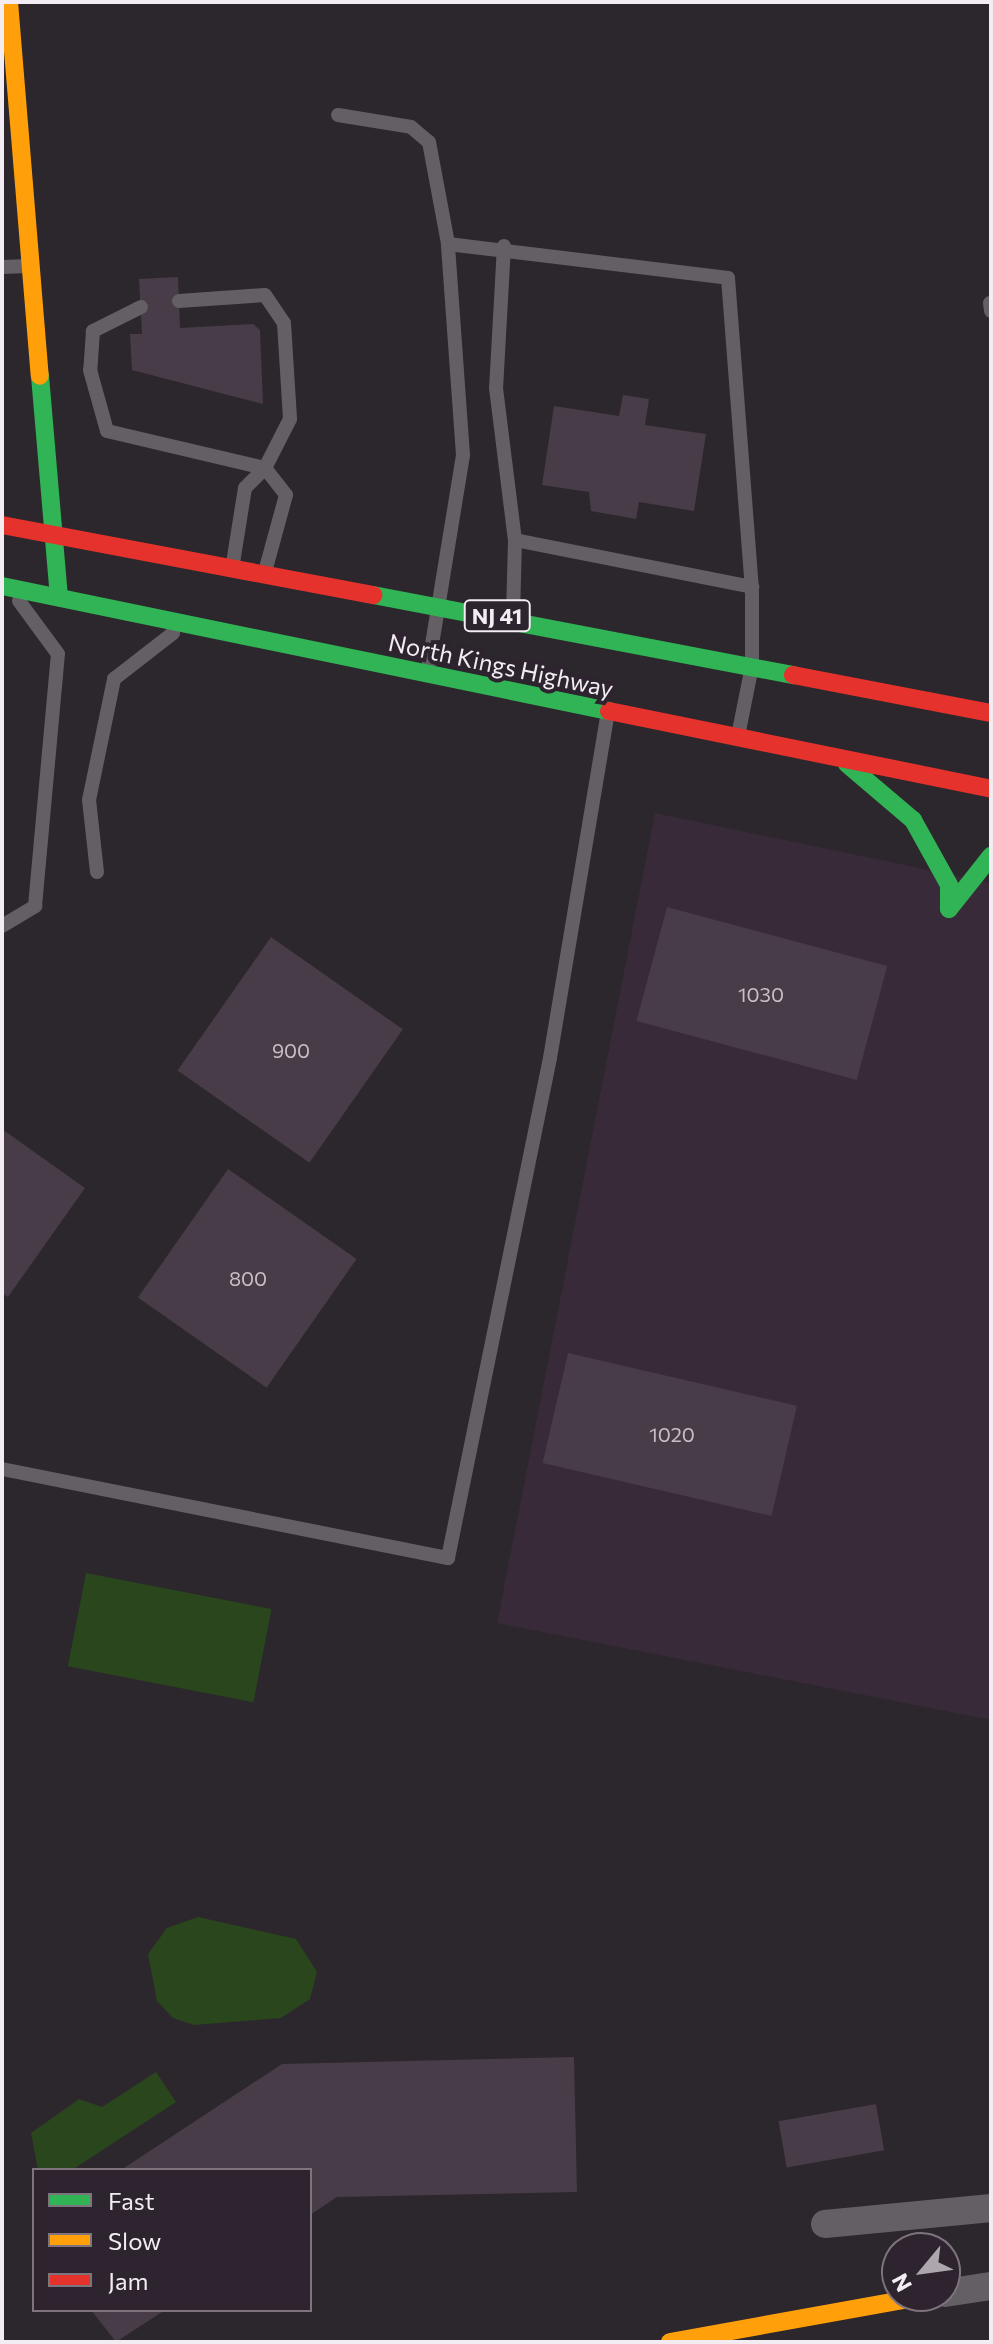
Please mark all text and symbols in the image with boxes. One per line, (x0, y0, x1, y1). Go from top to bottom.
road number: NJ 41 (463, 598, 531, 634)
street label: North Kings Highway (386, 627, 616, 703)
house number: 1030 (738, 982, 784, 1006)
house number: 900 (272, 1038, 310, 1062)
house number: 800 (229, 1266, 267, 1290)
house number: 1020 (649, 1422, 695, 1446)
legend (32, 2168, 312, 2312)
text: Fast (108, 2186, 155, 2215)
text: Slow (108, 2226, 161, 2255)
north arrow (881, 2232, 961, 2312)
text: Jam (108, 2266, 148, 2295)
text: N (886, 2269, 917, 2297)

